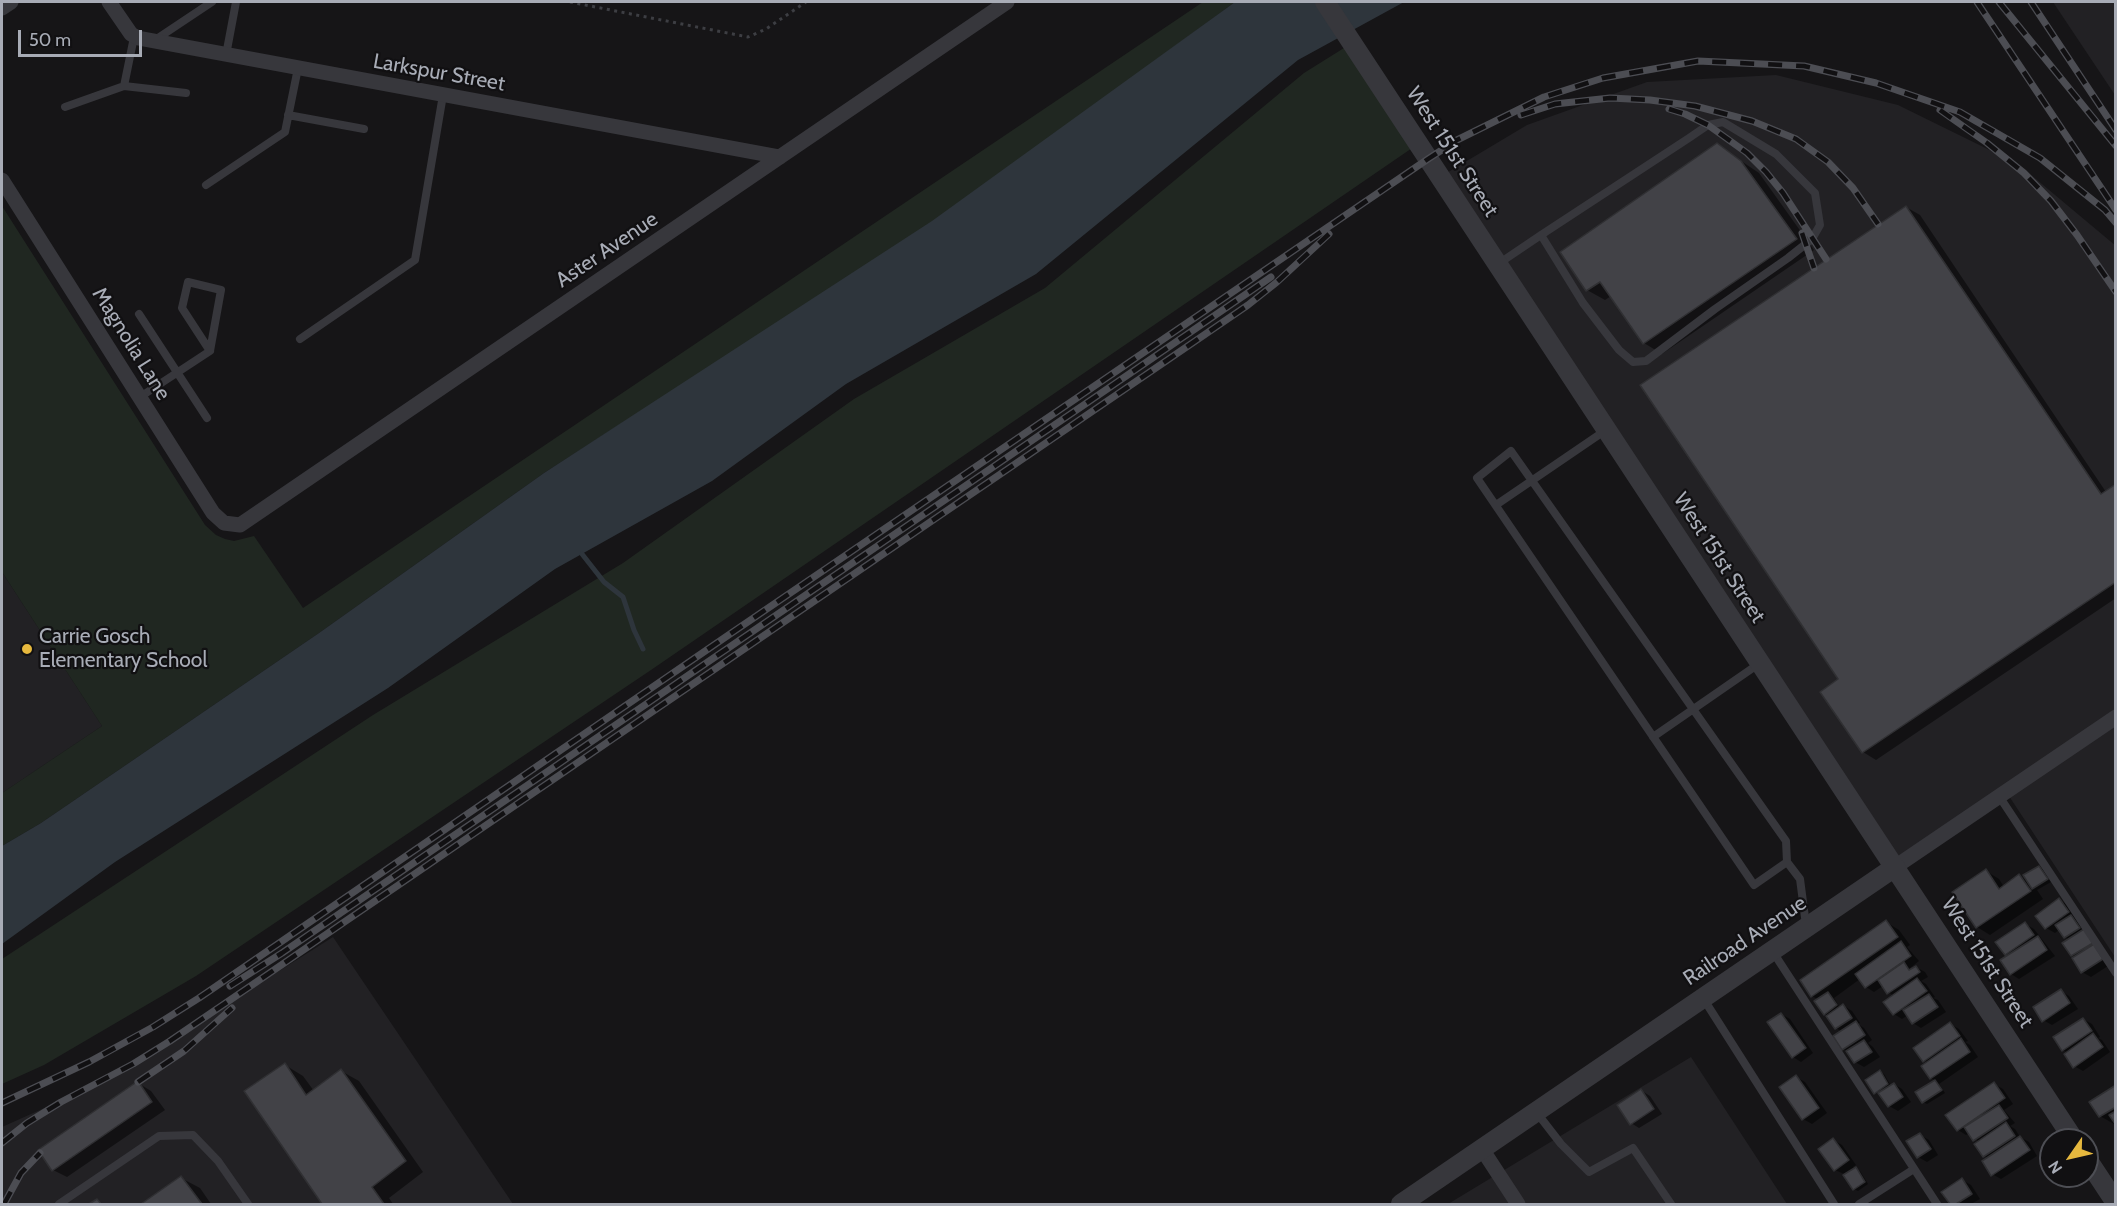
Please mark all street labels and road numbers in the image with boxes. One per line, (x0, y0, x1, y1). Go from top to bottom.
street label: Larkspur Street (371, 49, 507, 97)
street label: West 151st Street (1401, 82, 1503, 222)
street label: Aster Avenue (551, 207, 663, 293)
street label: Magnolia Lane (86, 283, 176, 405)
street label: West 151st Street (1668, 488, 1770, 628)
street label: Railroad Avenue (1679, 891, 1811, 991)
street label: West 151st Street (1936, 893, 2038, 1033)

